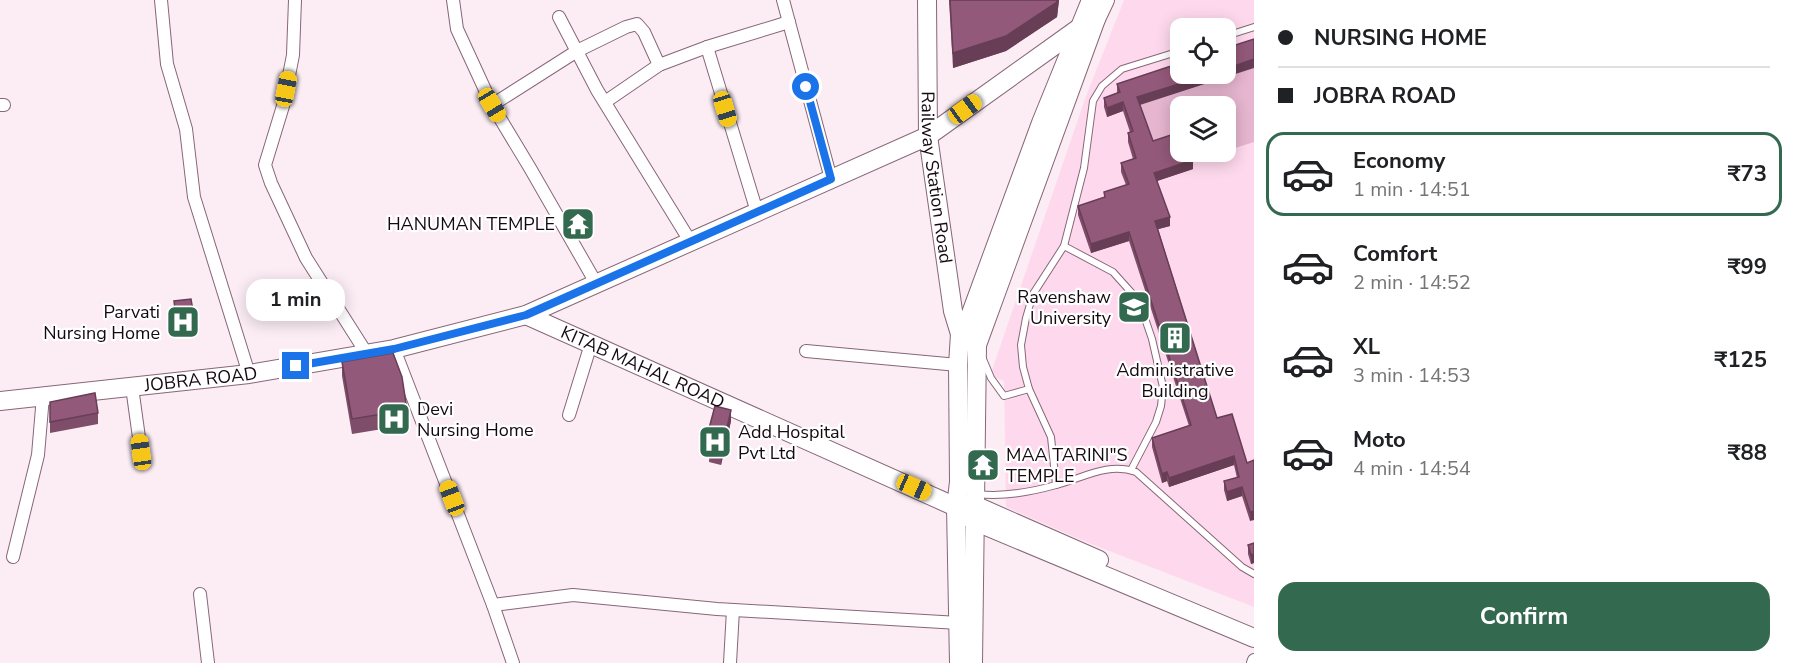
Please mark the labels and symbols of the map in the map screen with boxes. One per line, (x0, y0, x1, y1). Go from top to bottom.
car (274, 70, 298, 108)
route start (792, 73, 819, 100)
car (475, 85, 509, 125)
car (711, 89, 739, 129)
street label: Railway Station Road (916, 91, 958, 265)
car (945, 91, 985, 127)
temple icon: HANUMAN TEMPLE (560, 206, 596, 242)
place label: HANUMAN TEMPLE (387, 212, 555, 236)
callout: 1 min (246, 279, 346, 321)
place label: Ravenshaw University (1017, 285, 1112, 330)
school or university icon: Ravenshaw University (1116, 289, 1152, 325)
place label: Parvati Nursing Home (43, 300, 160, 345)
hospital icon: Parvati Nursing Home (165, 304, 201, 340)
street label: KITAB MAHAL ROAD (557, 320, 729, 414)
building icon: Administrative Building (1157, 320, 1193, 356)
route end (282, 352, 309, 379)
place label: Administrative Building (1116, 358, 1234, 403)
street label: JOBRA ROAD (142, 361, 259, 397)
place label: Devi Nursing Home (417, 397, 534, 442)
hospital icon: Devi Nursing Home (376, 401, 412, 437)
place label: Add Hospital Pvt Ltd (738, 420, 846, 465)
hospital icon: Add Hospital Pvt Ltd (697, 424, 733, 460)
car (130, 433, 152, 471)
place label: MAA TARINI"S TEMPLE (1006, 443, 1128, 488)
temple icon: MAA TARINI"S TEMPLE (965, 447, 1001, 483)
car (894, 471, 934, 503)
car (437, 478, 467, 518)

